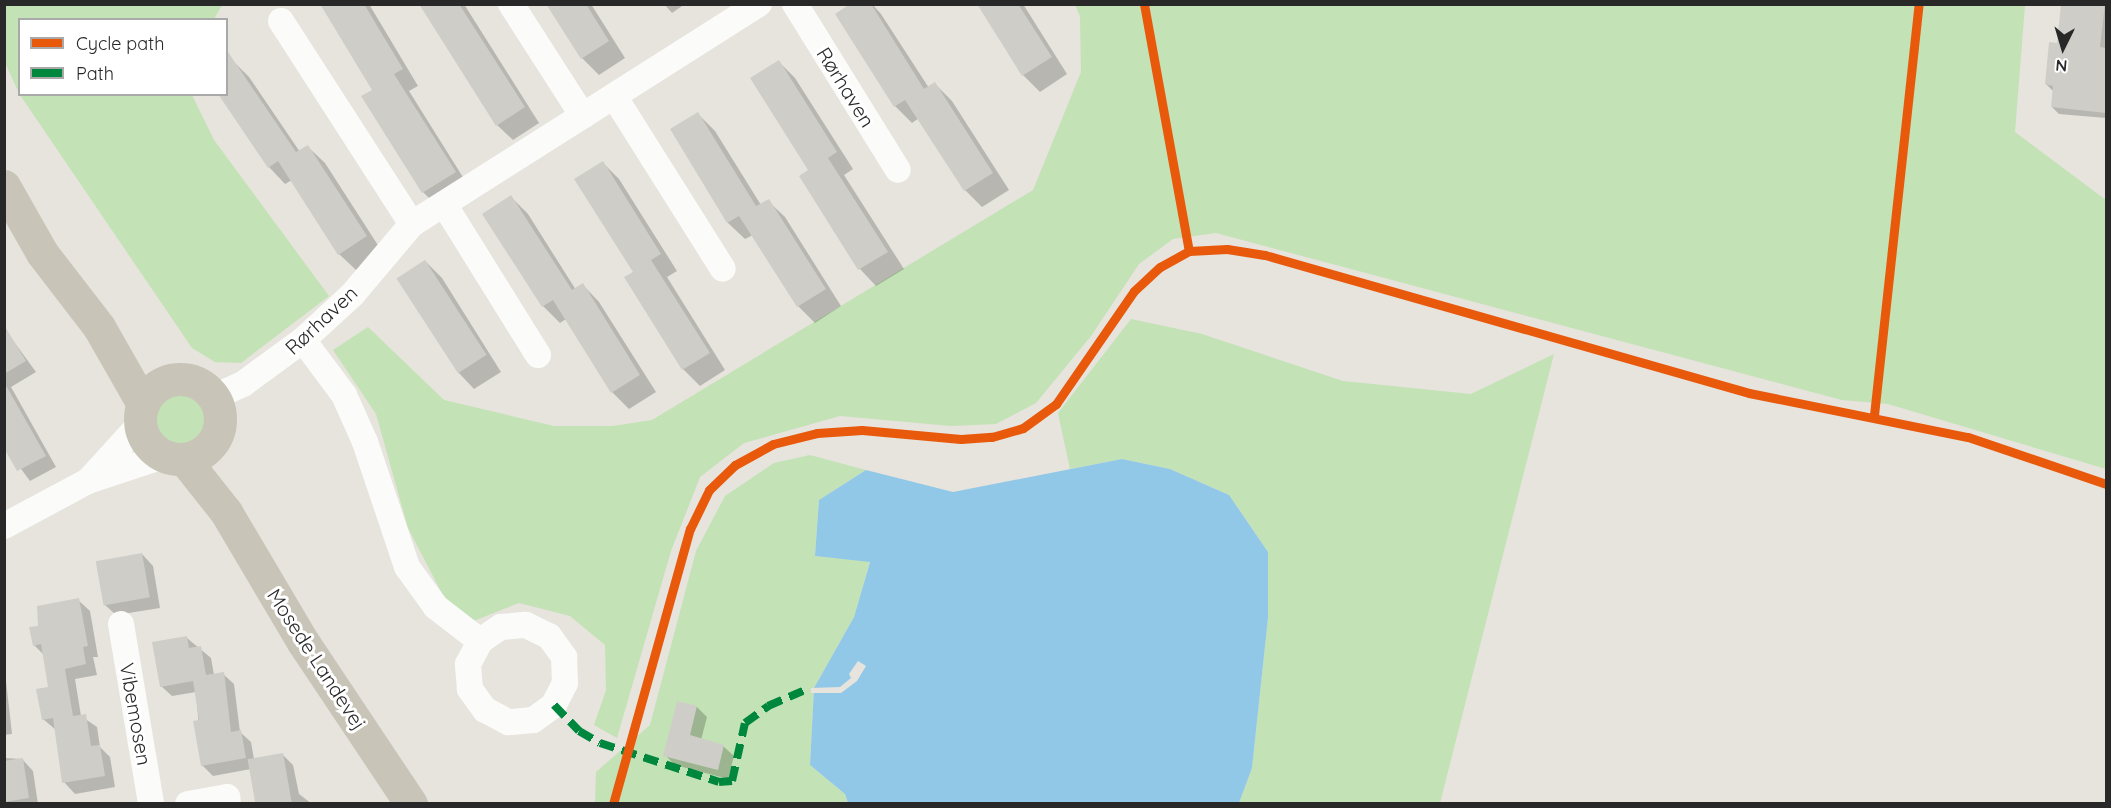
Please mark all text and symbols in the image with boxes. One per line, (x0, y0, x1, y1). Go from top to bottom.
legend (18, 18, 228, 96)
north arrow (2033, 18, 2093, 78)
text: Cycle path (76, 32, 164, 55)
street label: Rørhaven (812, 43, 880, 131)
text: N (2055, 55, 2068, 76)
text: Path (76, 62, 114, 85)
street label: Rørhaven (280, 281, 362, 359)
street label: Mosede Landevej (263, 584, 371, 734)
street label: Vibemosen (115, 661, 157, 767)

